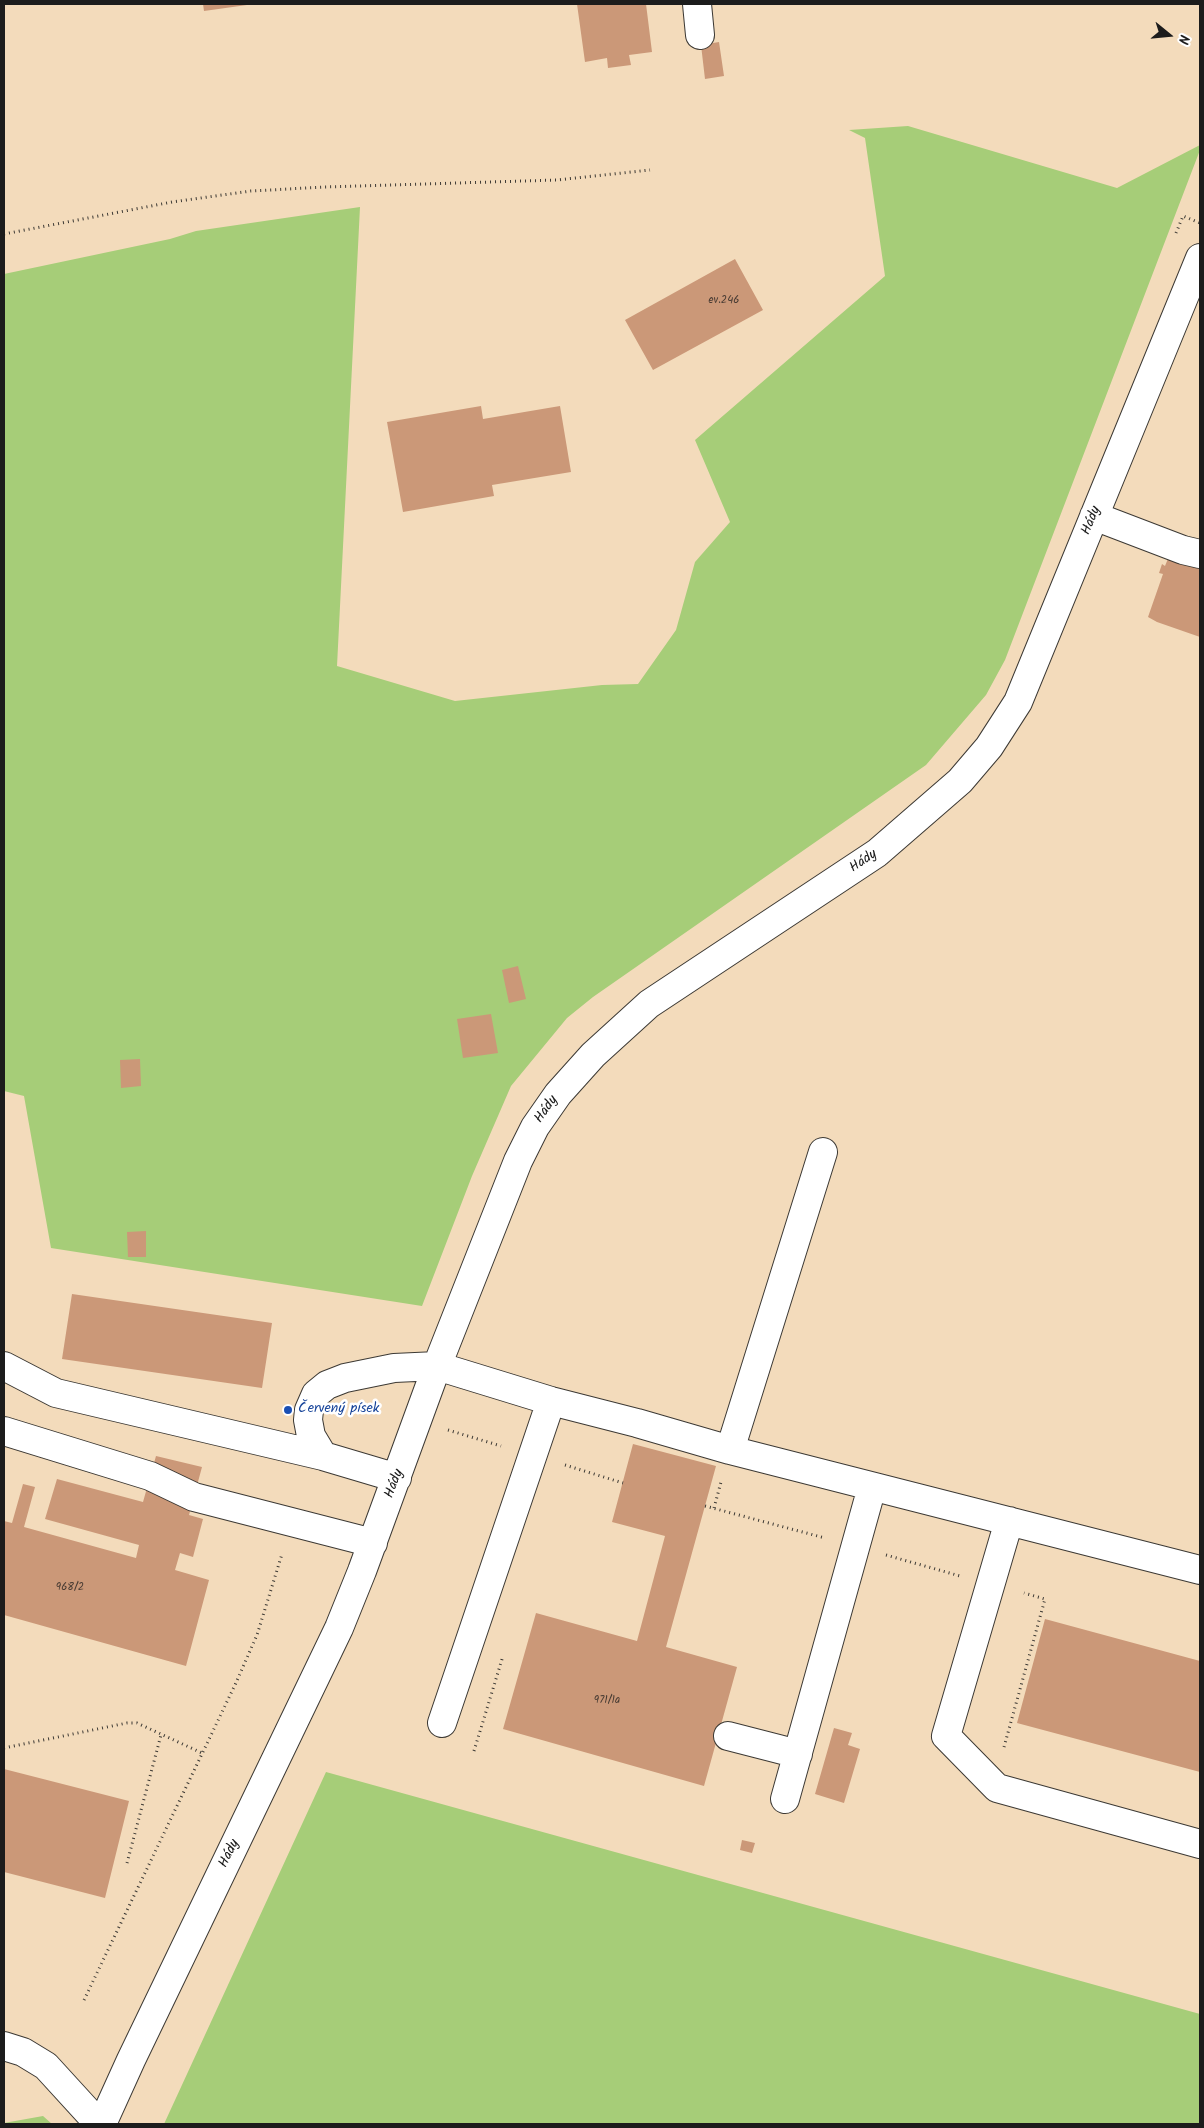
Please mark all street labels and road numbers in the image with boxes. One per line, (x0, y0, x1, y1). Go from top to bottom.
street label: Hády (1079, 504, 1105, 538)
street label: Hády (847, 847, 881, 877)
street label: Hády (532, 1093, 562, 1127)
street label: Hády (382, 1467, 408, 1501)
street label: Hády (216, 1837, 244, 1871)

